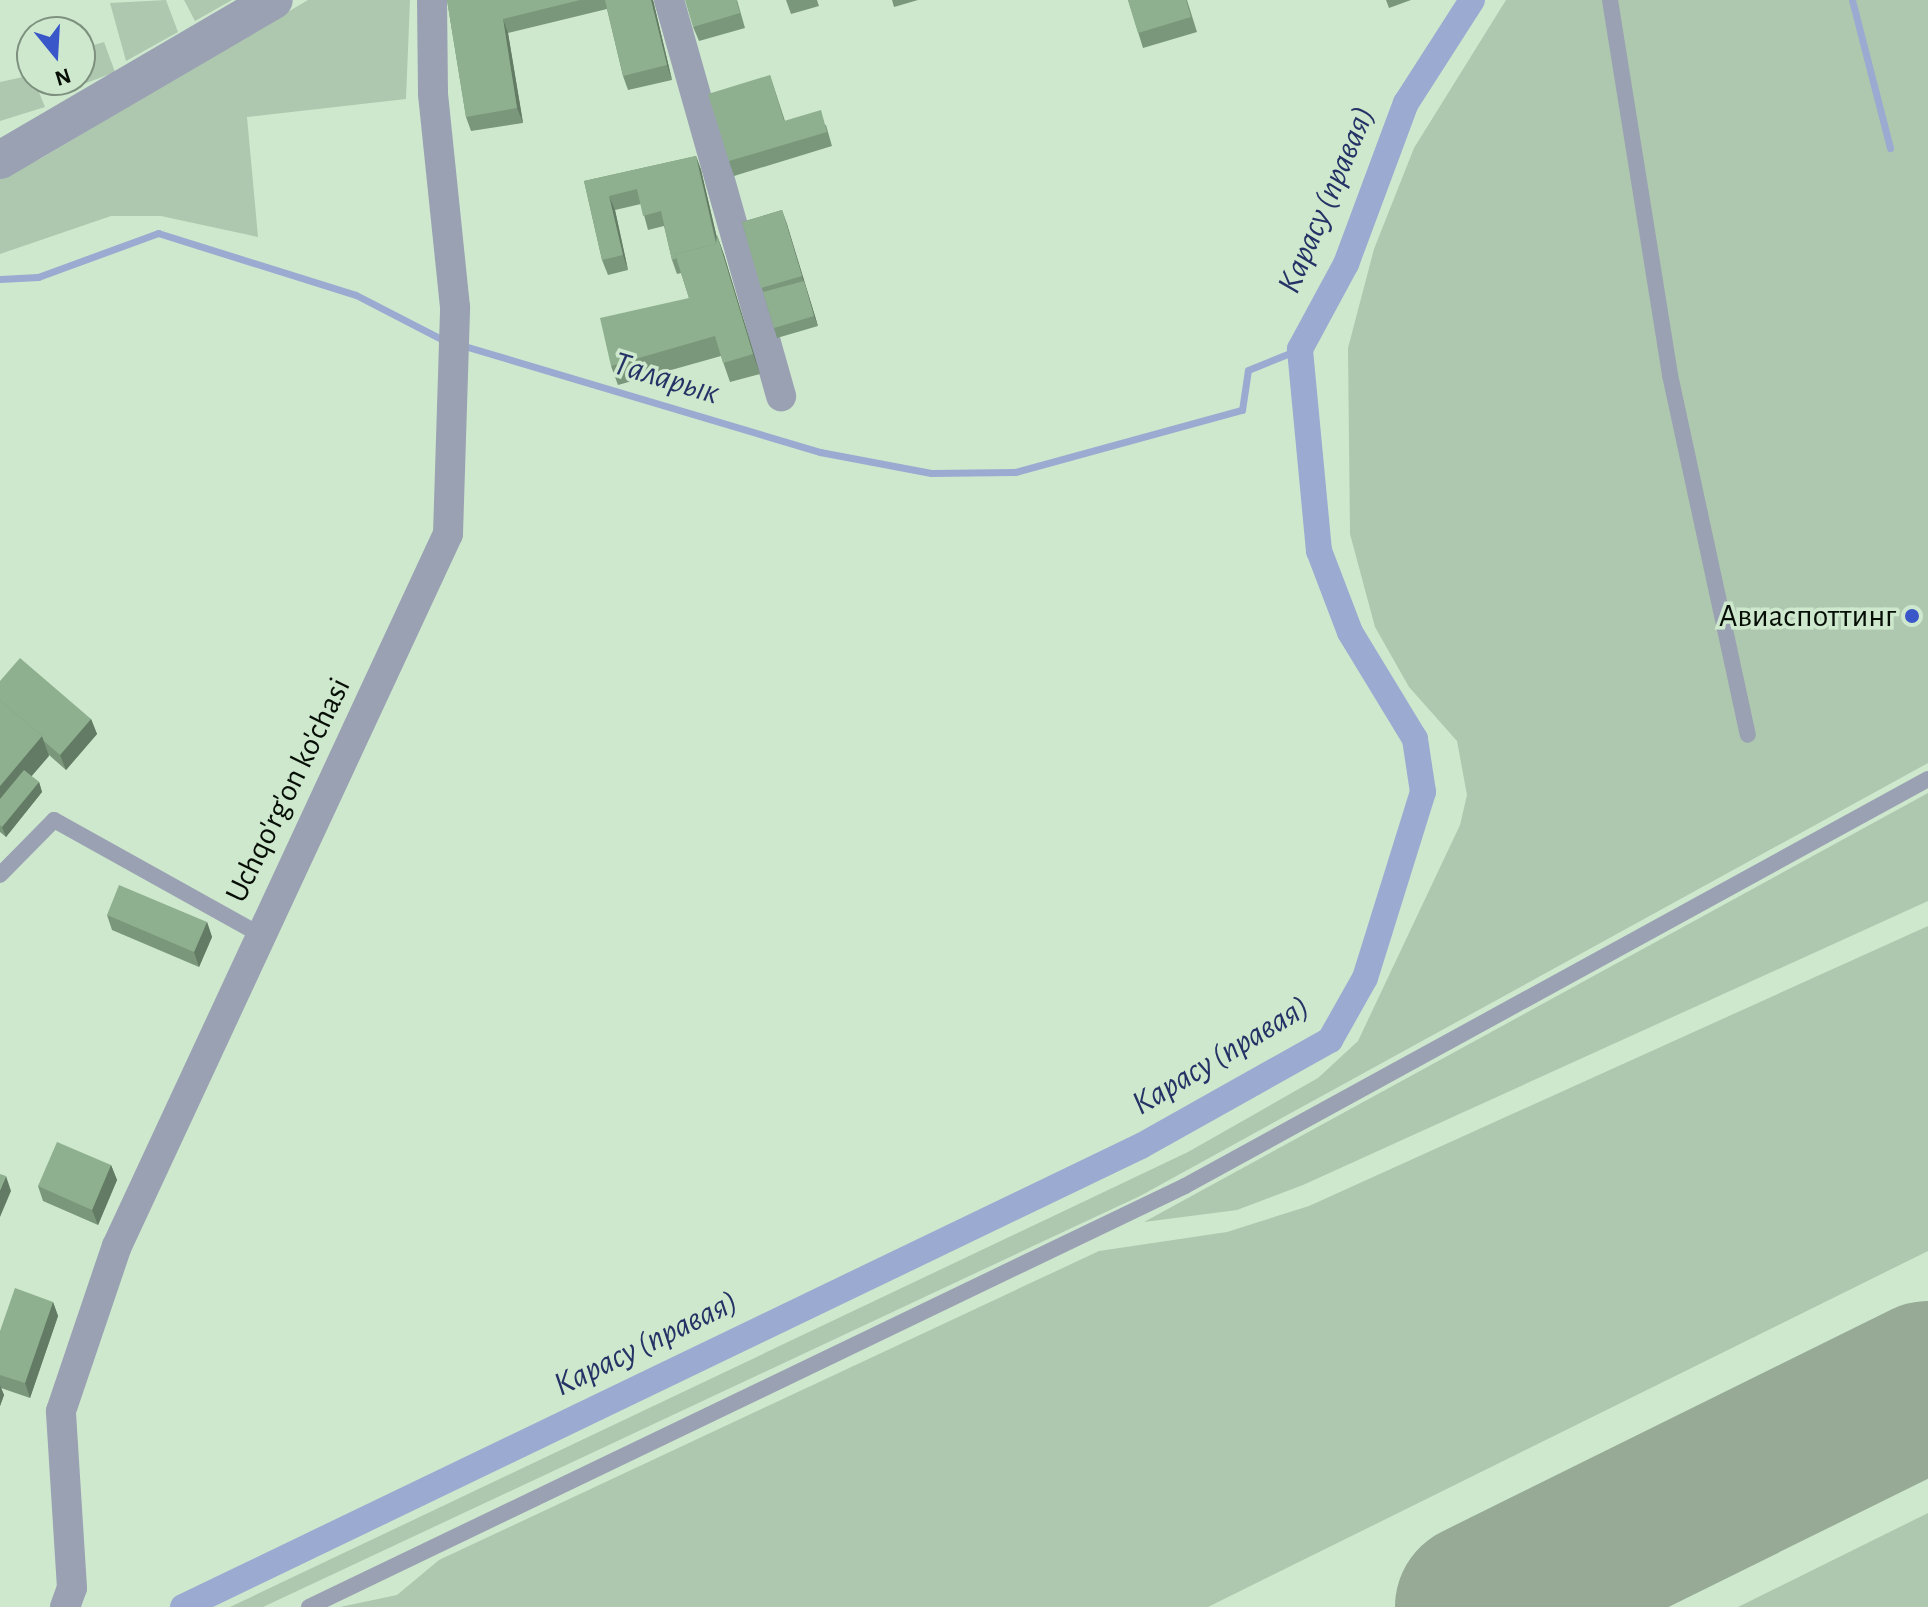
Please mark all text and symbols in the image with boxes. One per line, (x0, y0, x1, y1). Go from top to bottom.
north arrow (16, 16, 96, 96)
text: N (52, 64, 73, 90)
water label: Карасу (правая) (1269, 100, 1385, 300)
water label: Таларык (608, 344, 724, 414)
place label: Авиаспоттинг (1719, 597, 1896, 635)
marker: Авиаспоттинг (1903, 607, 1921, 625)
street label: Uchqo'rg'on ko'chasi (217, 671, 359, 909)
water label: Карасу (правая) (1125, 987, 1317, 1125)
water label: Карасу (правая) (547, 1282, 745, 1406)

